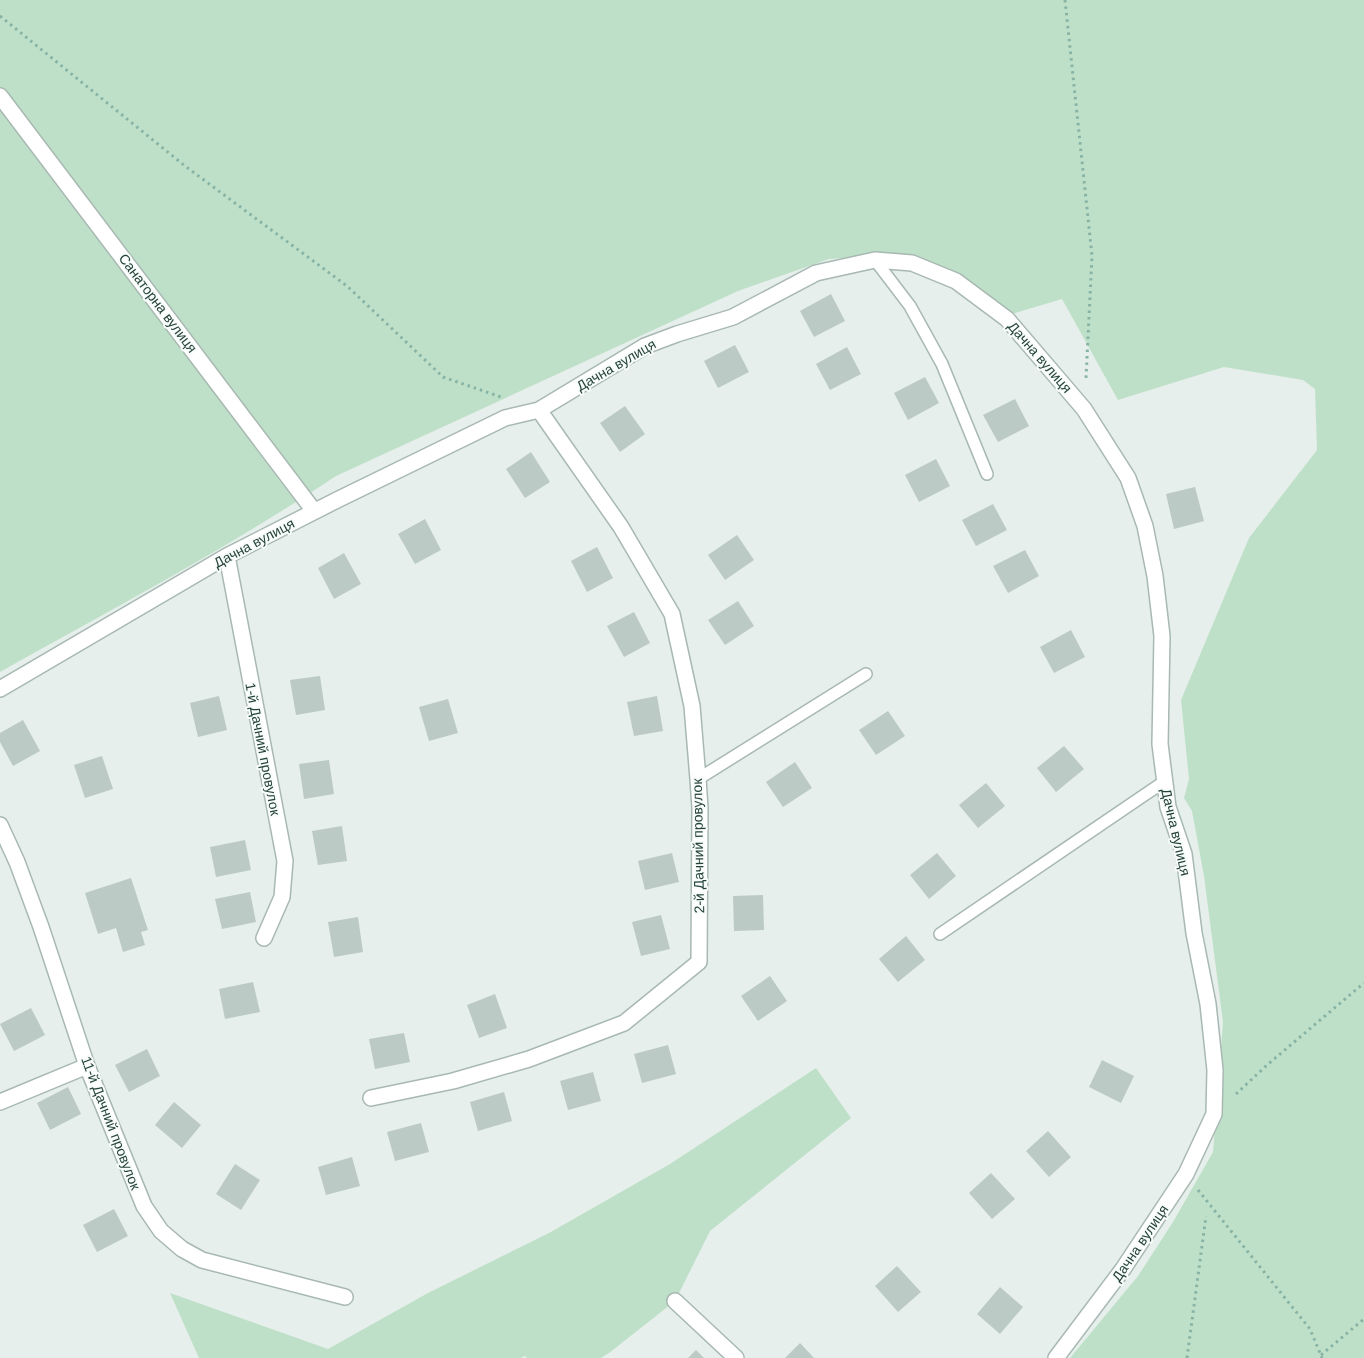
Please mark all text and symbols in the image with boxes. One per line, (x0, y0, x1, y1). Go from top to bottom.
street label: Санаторна вулиця (116, 250, 200, 356)
street label: Дачна вулиця (1005, 318, 1075, 396)
street label: Дачна вулиця (573, 336, 659, 394)
street label: Дачна вулиця (211, 515, 297, 571)
street label: 1-й Дачний провулок (242, 681, 284, 818)
street label: 2-й Дачний провулок (689, 778, 707, 914)
street label: Дачна вулиця (1158, 787, 1194, 877)
street label: 11-й Дачний провулок (78, 1054, 144, 1193)
street label: Дачна вулиця (1108, 1202, 1172, 1284)

